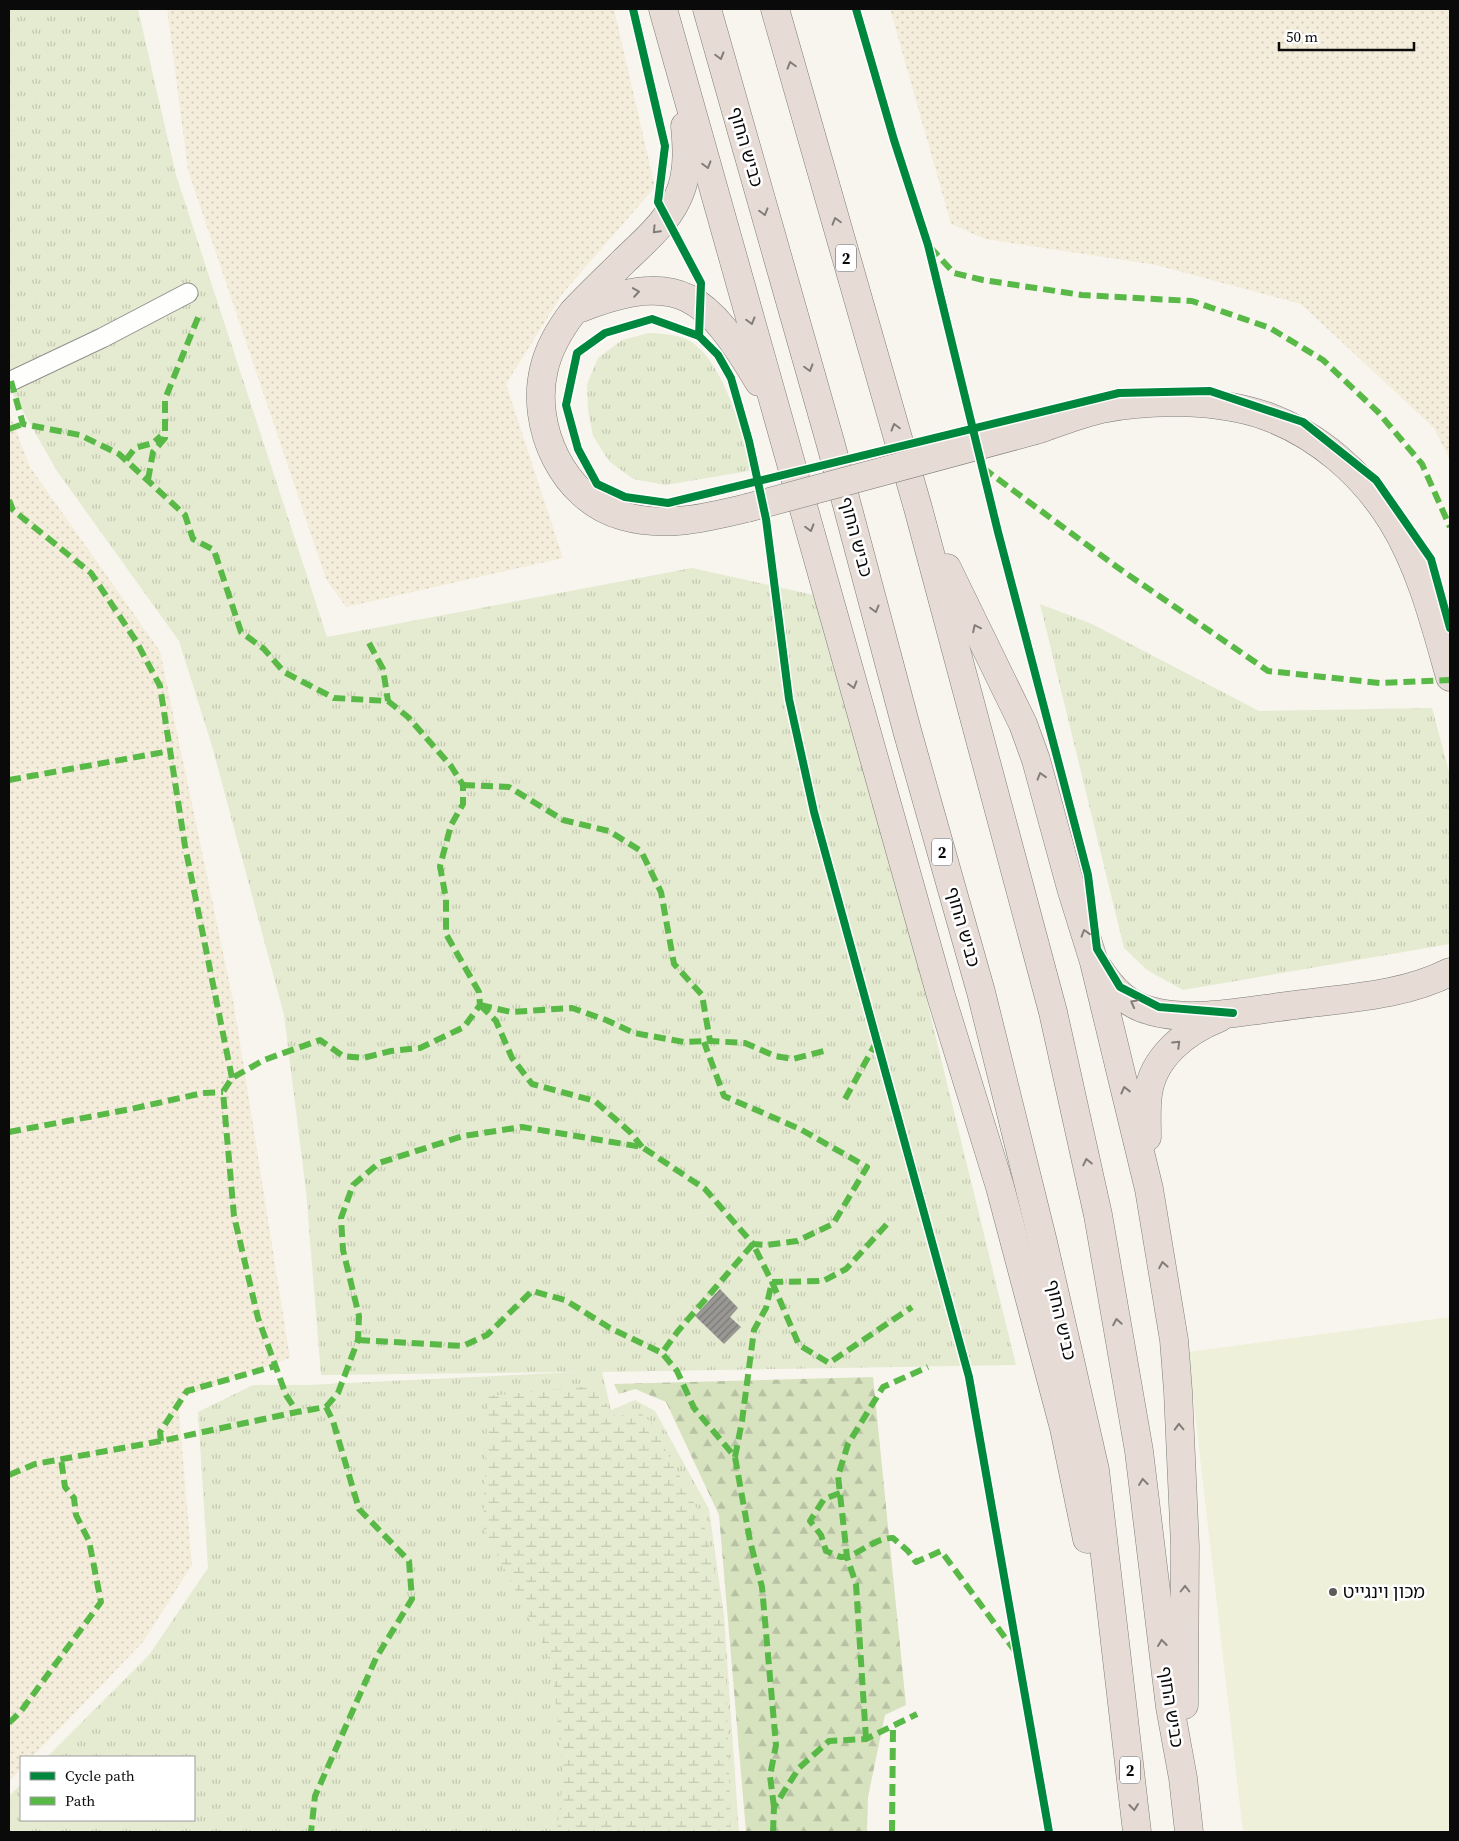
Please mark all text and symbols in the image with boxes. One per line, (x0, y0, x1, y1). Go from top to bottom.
scale bar (1279, 20, 1414, 52)
text: 50 m (1286, 26, 1318, 47)
one-way arrow (714, 51, 724, 59)
one-way arrow (786, 61, 796, 69)
street label: כביש החוף (723, 104, 770, 190)
one-way arrow (701, 160, 712, 169)
one-way arrow (759, 207, 769, 216)
one-way arrow (831, 217, 841, 225)
one-way arrow (653, 224, 662, 233)
road number: 2 (836, 244, 856, 272)
one-way arrow (632, 287, 640, 298)
one-way arrow (746, 317, 756, 325)
one-way arrow (803, 364, 814, 373)
one-way arrow (891, 424, 901, 432)
street label: כביש החוף (834, 494, 879, 580)
one-way arrow (804, 523, 814, 532)
one-way arrow (869, 605, 880, 614)
one-way arrow (972, 624, 982, 633)
one-way arrow (848, 680, 858, 688)
one-way arrow (1036, 773, 1046, 781)
road number: 2 (932, 839, 952, 866)
street label: כביש החוף (940, 884, 987, 970)
one-way arrow (1081, 929, 1091, 937)
one-way arrow (1130, 999, 1139, 1009)
one-way arrow (1171, 1041, 1180, 1050)
one-way arrow (1120, 1086, 1131, 1095)
one-way arrow (1082, 1158, 1093, 1166)
one-way arrow (1158, 1261, 1168, 1270)
street label: כביש החוף (1040, 1277, 1083, 1363)
one-way arrow (1112, 1317, 1122, 1326)
one-way arrow (1174, 1423, 1185, 1431)
one-way arrow (1138, 1478, 1149, 1486)
place label: מכון וינגייט (1343, 1579, 1425, 1604)
one-way arrow (1180, 1585, 1190, 1593)
marker: מכון וינגייט (1327, 1586, 1339, 1598)
one-way arrow (1157, 1639, 1168, 1647)
street label: כביש החוף (1153, 1664, 1190, 1749)
legend (20, 1756, 195, 1821)
road number: 2 (1120, 1756, 1140, 1784)
text: Cycle path (65, 1765, 135, 1786)
text: Path (65, 1790, 95, 1811)
one-way arrow (1128, 1804, 1139, 1812)

